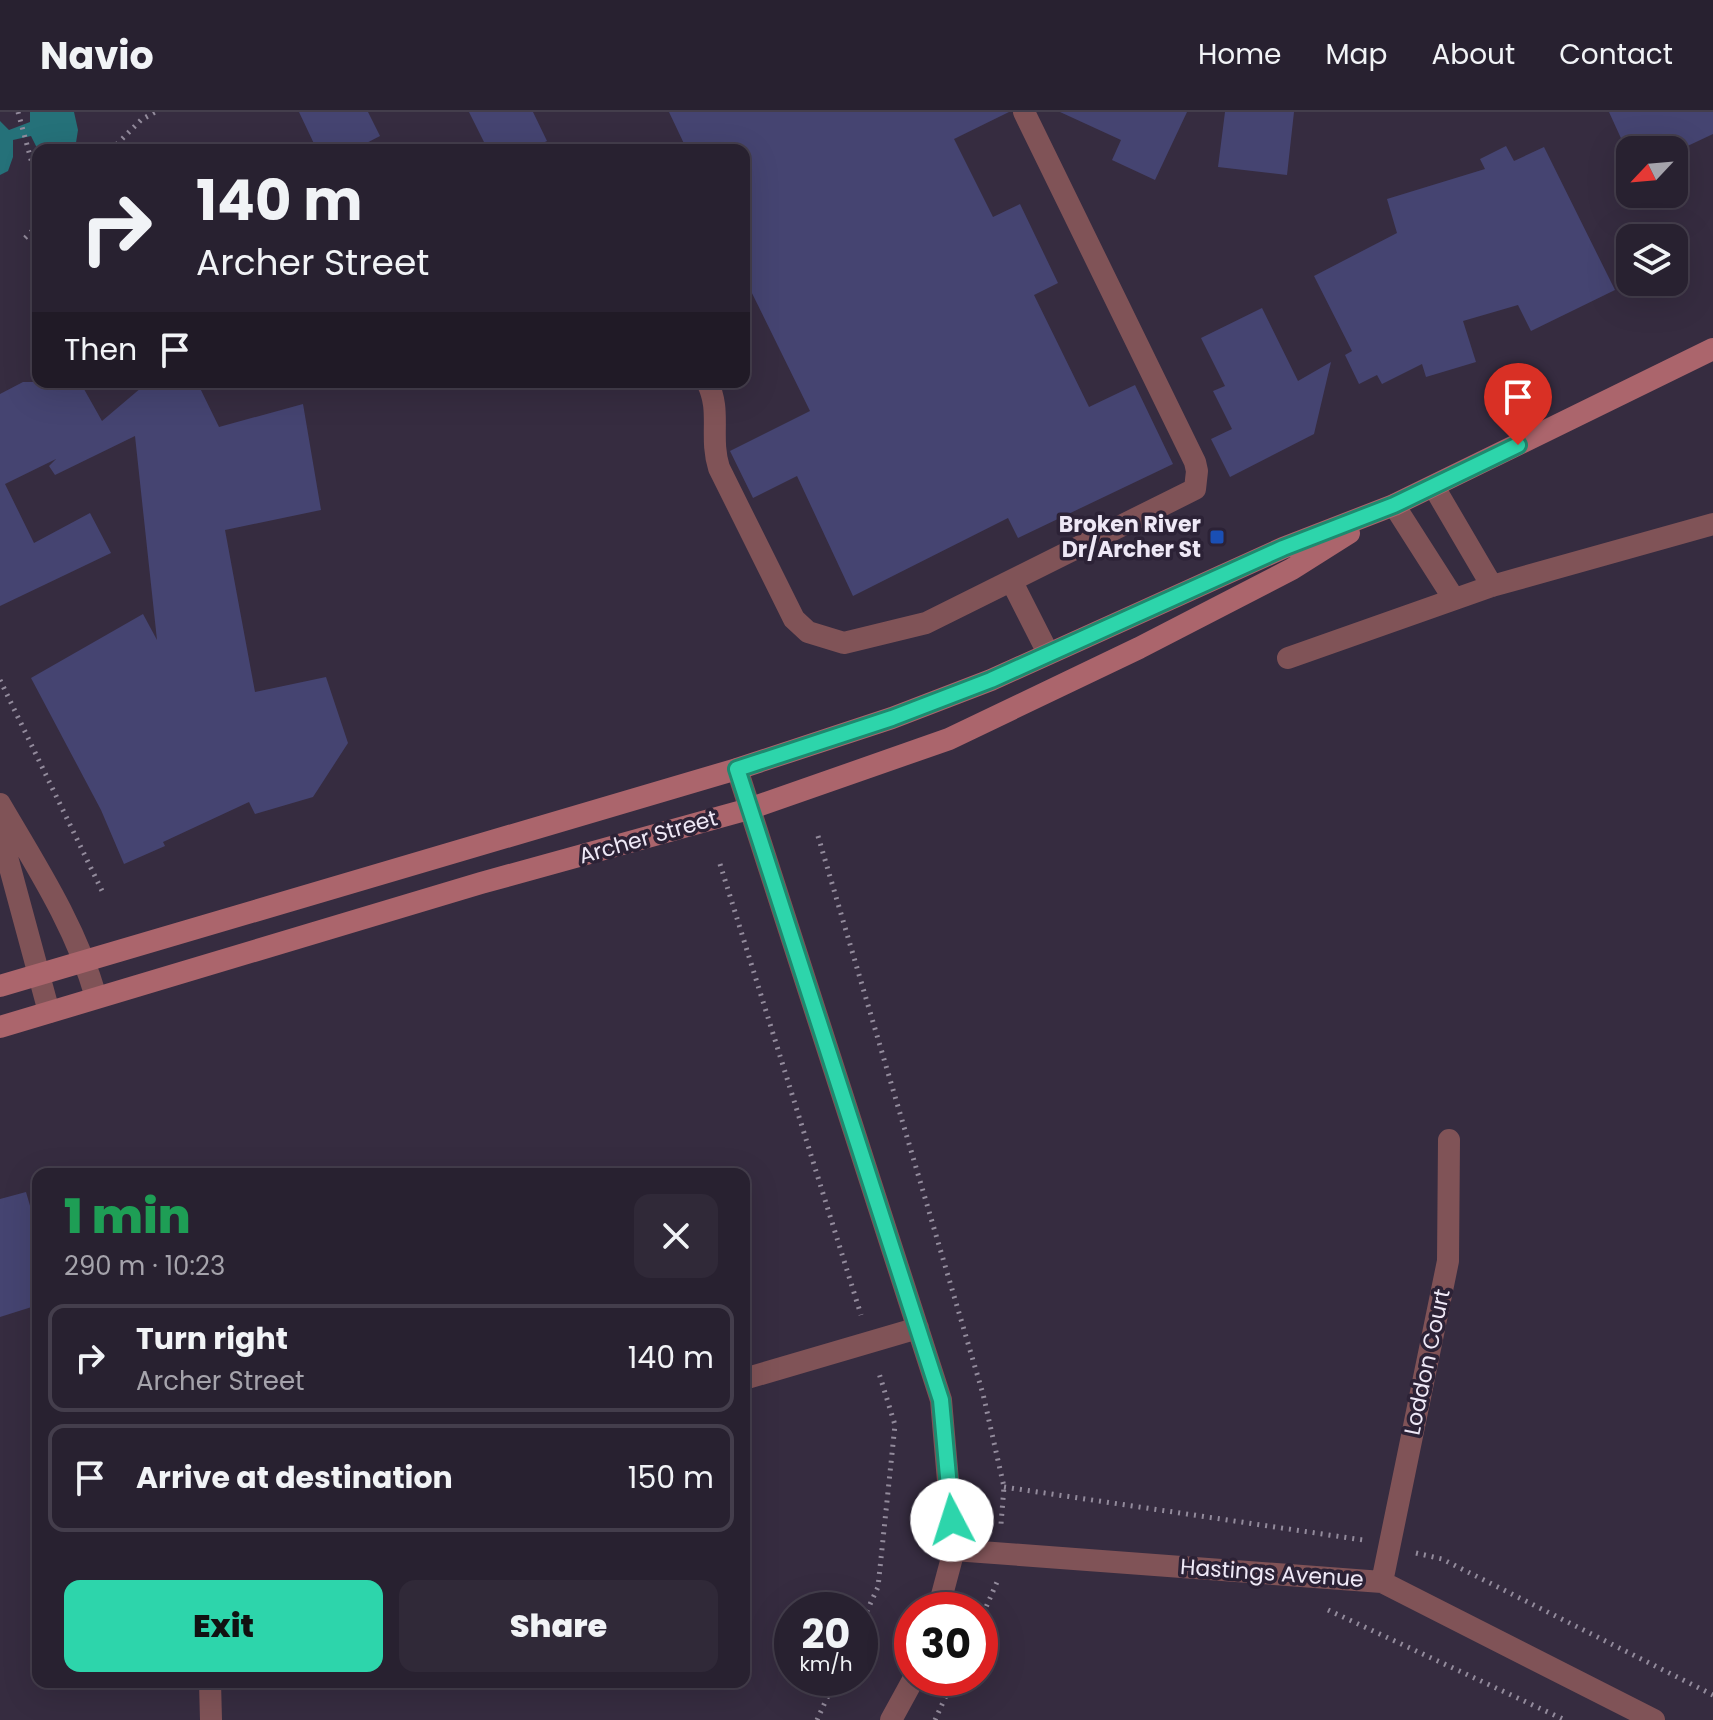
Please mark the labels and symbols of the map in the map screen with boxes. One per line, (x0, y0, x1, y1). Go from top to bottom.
north arrow (1616, 136, 1688, 208)
pin (1484, 363, 1552, 445)
place label: Broken River Dr/Archer St (1059, 509, 1201, 565)
marker: Broken River Dr/Archer St (1208, 528, 1226, 546)
street label: Archer Street (575, 802, 721, 872)
street label: Loddon Court (1396, 1286, 1458, 1438)
position arrow (910, 1478, 994, 1562)
street label: Hastings Avenue (1179, 1551, 1365, 1595)
speed limit sign: 30 (894, 1592, 998, 1696)

